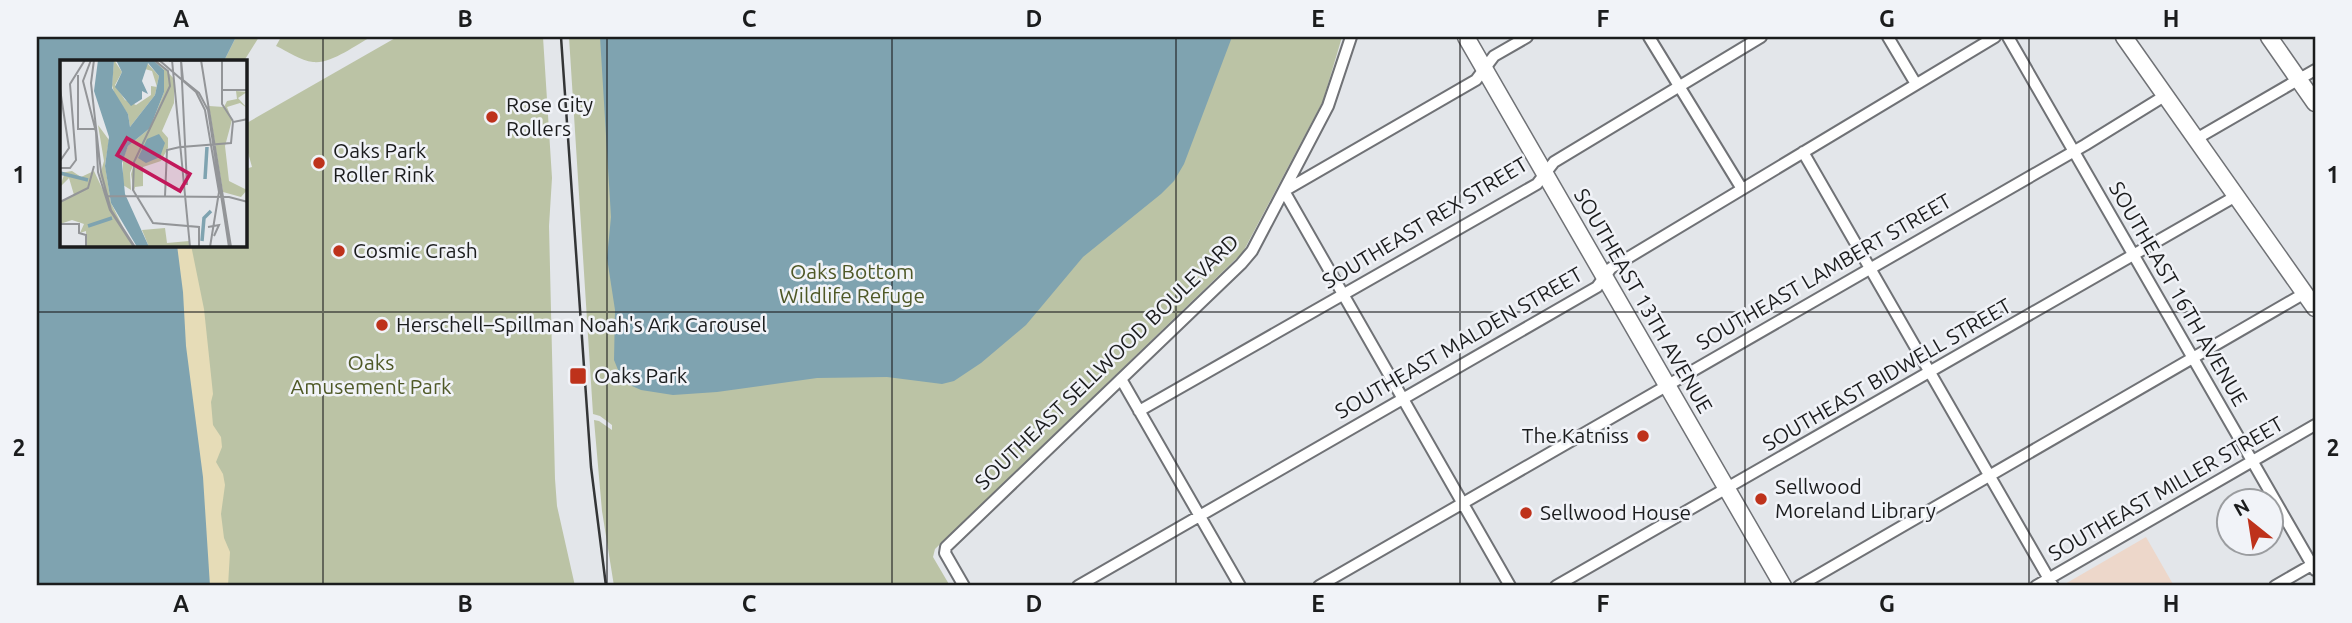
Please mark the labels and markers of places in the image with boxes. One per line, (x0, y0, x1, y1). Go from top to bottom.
place label: Rose City Rollers (506, 92, 593, 140)
marker: Rose City Rollers (484, 109, 500, 125)
place label: Oaks Park Roller Rink (333, 138, 435, 186)
marker: Oaks Park Roller Rink (311, 155, 327, 171)
place label: Cosmic Crash (353, 238, 478, 262)
marker: Cosmic Crash (331, 243, 347, 259)
place label: Herschell–Spillman Noah's Ark Carousel (396, 312, 767, 336)
marker: Herschell–Spillman Noah's Ark Carousel (374, 317, 390, 333)
place label: Oaks Park (594, 363, 688, 387)
marker: Oaks Park (568, 366, 588, 386)
place label: The Katniss (1522, 423, 1629, 447)
marker: The Katniss (1635, 428, 1651, 444)
place label: Sellwood Moreland Library (1775, 474, 1936, 522)
marker: Sellwood Moreland Library (1753, 491, 1769, 507)
place label: Sellwood House (1540, 500, 1691, 524)
marker: Sellwood House (1518, 505, 1534, 521)

